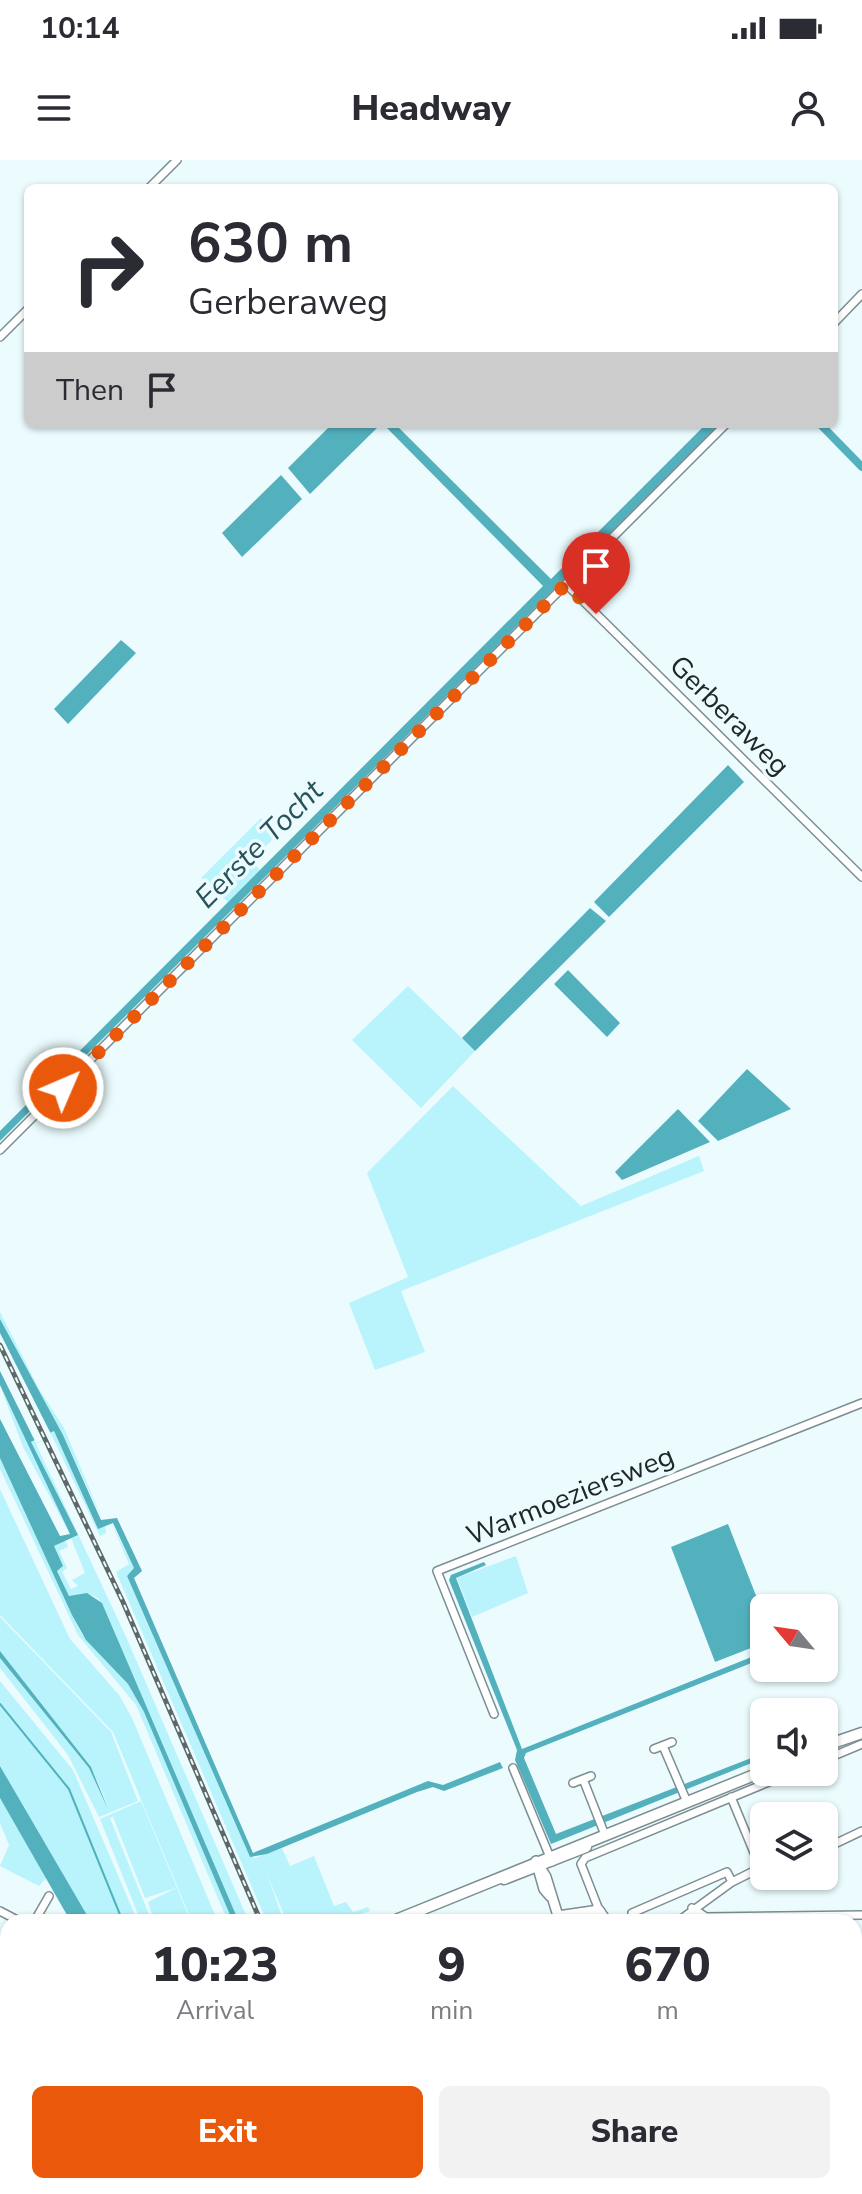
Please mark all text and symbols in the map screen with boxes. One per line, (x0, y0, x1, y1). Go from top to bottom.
text: 10:14 (40, 8, 119, 49)
text: Headway (351, 84, 511, 133)
icon: menu (32, 86, 76, 130)
icon: person (786, 86, 830, 130)
text: 630 m (188, 205, 353, 282)
icon: right (56, 216, 160, 320)
text: Gerberaweg (188, 278, 388, 327)
icon: arrive (140, 368, 184, 412)
text: Then (56, 370, 124, 411)
pin (562, 532, 630, 614)
icon: arrive (574, 544, 618, 588)
street label: Gerberaweg (661, 647, 798, 784)
water label: Eerste Tocht (186, 770, 334, 918)
position arrow (21, 1046, 105, 1130)
street label: Warmoeziersweg (461, 1437, 680, 1555)
north arrow (750, 1594, 838, 1682)
map controls (750, 1594, 838, 1890)
button: sound (750, 1698, 838, 1786)
button: layers (750, 1802, 838, 1890)
text: 10:23 (151, 1932, 279, 1998)
text: 9 (437, 1932, 466, 1998)
text: 670 (624, 1932, 711, 1998)
text: Arrival (176, 1993, 254, 2028)
text: min (430, 1993, 473, 2028)
text: m (656, 1993, 679, 2028)
button: Exit (32, 2086, 423, 2178)
button: Share (439, 2086, 830, 2178)

